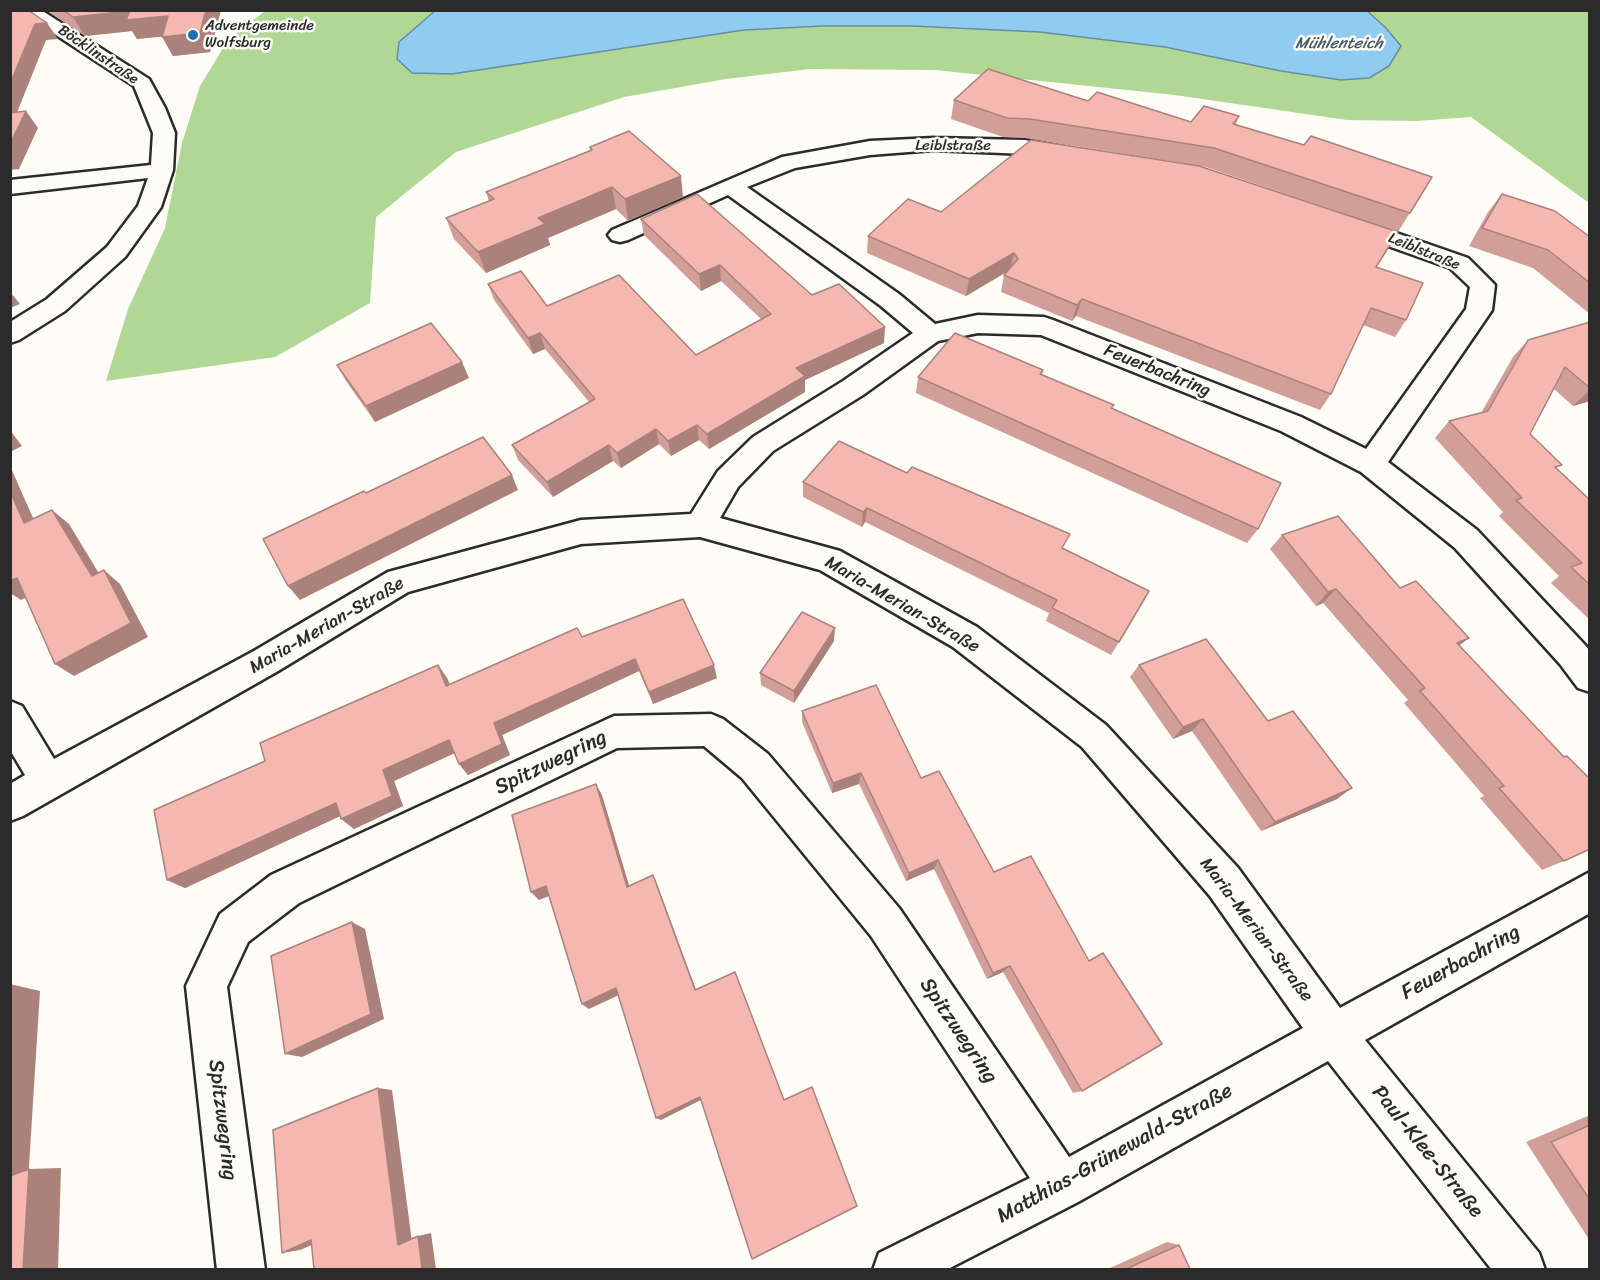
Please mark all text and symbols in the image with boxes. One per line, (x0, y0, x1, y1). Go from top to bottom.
place label: Adventgemeinde Wolfsburg (205, 17, 314, 52)
street label: Böcklinstraße (54, 21, 142, 89)
marker: Adventgemeinde Wolfsburg (186, 28, 200, 42)
water label: Mühlenteich (1295, 34, 1383, 54)
street label: Leiblstraße (915, 137, 991, 155)
street label: Leiblstraße (1386, 229, 1462, 275)
street label: Feuerbachring (1101, 340, 1213, 402)
street label: Maria-Merian-Straße (821, 552, 983, 658)
street label: Maria-Merian-Straße (246, 573, 408, 679)
street label: Spitzwegring (491, 725, 611, 801)
street label: Maria-Merian-Straße (1195, 854, 1317, 1006)
street label: Feuerbachring (1397, 920, 1525, 1006)
street label: Spitzwegring (914, 974, 1002, 1088)
street label: Spitzwegring (202, 1058, 242, 1182)
street label: Matthias-Grünewald-Straße (993, 1079, 1237, 1229)
street label: Paul-Klee-Straße (1366, 1081, 1488, 1223)

